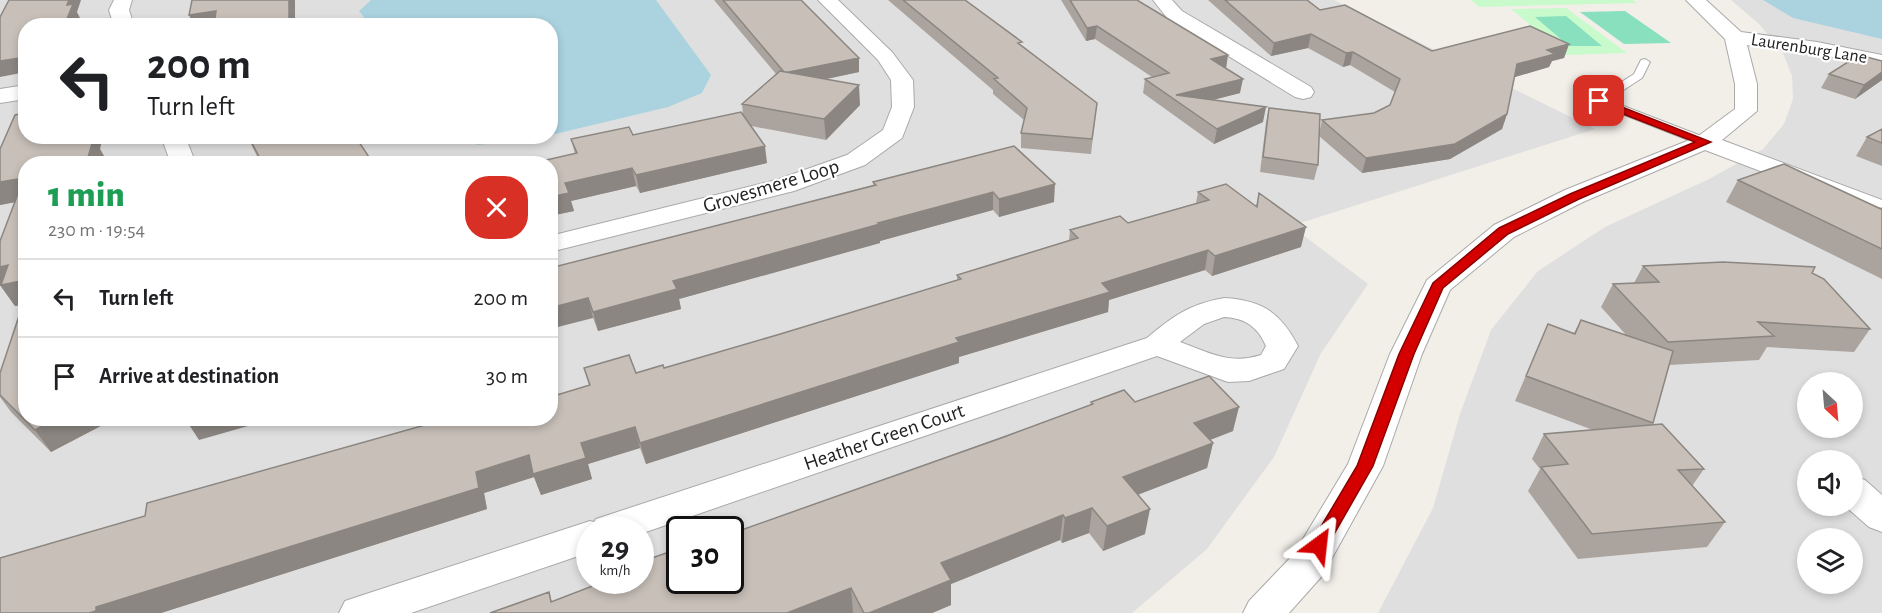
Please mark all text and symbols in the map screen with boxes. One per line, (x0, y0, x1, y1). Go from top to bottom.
street label: Laurenburg Lane (1750, 31, 1868, 67)
icon: left (48, 42, 126, 120)
text: 200 m (147, 44, 251, 86)
pin (1573, 75, 1624, 126)
icon: arrive (1582, 84, 1615, 117)
text: Turn left (147, 93, 235, 120)
street label: Grovesmere Loop (700, 155, 842, 217)
button: close (465, 176, 528, 239)
text: 1 min (48, 177, 125, 213)
text: 230 m · 19:54 (48, 220, 145, 240)
icon: left (48, 282, 81, 315)
text: Turn left (99, 287, 173, 309)
text: 200 m (474, 287, 528, 309)
icon: arrive (48, 360, 81, 393)
text: Arrive at destination (99, 365, 279, 387)
text: 30 m (486, 365, 528, 387)
north arrow (1797, 372, 1863, 438)
map controls (1797, 372, 1863, 594)
street label: Heather Green Court (801, 400, 967, 474)
button: sound (1797, 450, 1863, 516)
position arrow (1287, 513, 1351, 577)
speed limit sign: 30 (666, 516, 744, 594)
button: layers (1797, 528, 1863, 594)
text: 29 (601, 533, 629, 563)
text: km/h (600, 563, 630, 578)

